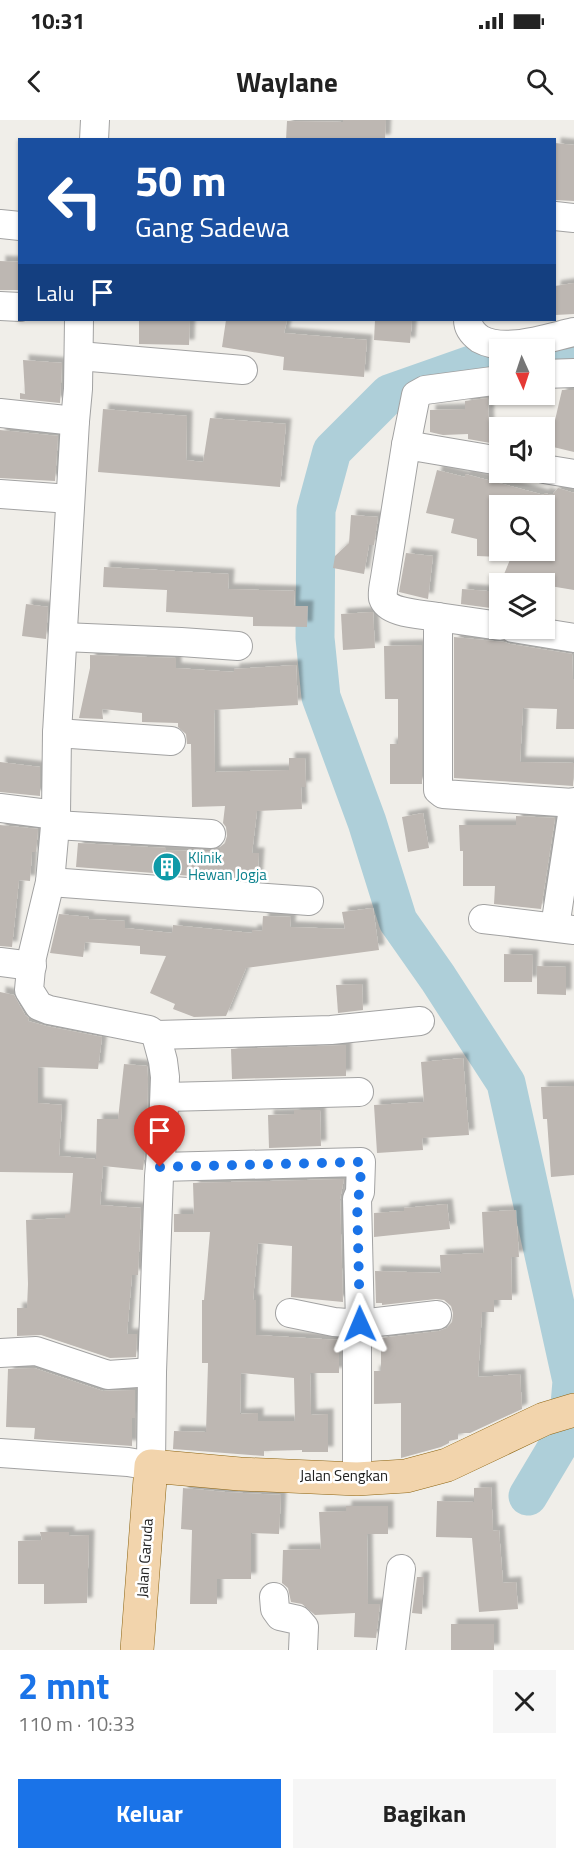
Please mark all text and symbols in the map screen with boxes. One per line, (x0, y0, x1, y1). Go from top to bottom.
text: 10:31 (30, 4, 85, 38)
text: Waylane (236, 61, 338, 102)
icon: back (18, 65, 51, 98)
icon: search (523, 65, 556, 98)
text: 50 m (135, 148, 227, 212)
icon: left (36, 162, 114, 240)
text: Gang Sadewa (135, 206, 289, 247)
text: Lalu (36, 276, 74, 310)
icon: arrive (86, 276, 119, 309)
north arrow (489, 339, 555, 405)
map controls (489, 339, 555, 639)
button: sound (489, 417, 555, 483)
button: search (489, 495, 555, 561)
button: layers (489, 573, 555, 639)
place label: Klinik Hewan Jogja (188, 846, 267, 886)
building icon: Klinik Hewan Jogja (151, 851, 183, 883)
pin (134, 1105, 185, 1167)
icon: arrive (143, 1114, 176, 1147)
position arrow (328, 1292, 392, 1356)
street label: Jalan Sengkan (300, 1464, 388, 1487)
street label: Jalan Garuda (130, 1517, 159, 1598)
text: 2 mnt (18, 1658, 109, 1713)
button: close (493, 1670, 556, 1733)
text: 110 m · 10:33 (18, 1708, 135, 1739)
button: Keluar (18, 1779, 281, 1848)
button: Bagikan (293, 1779, 556, 1848)

